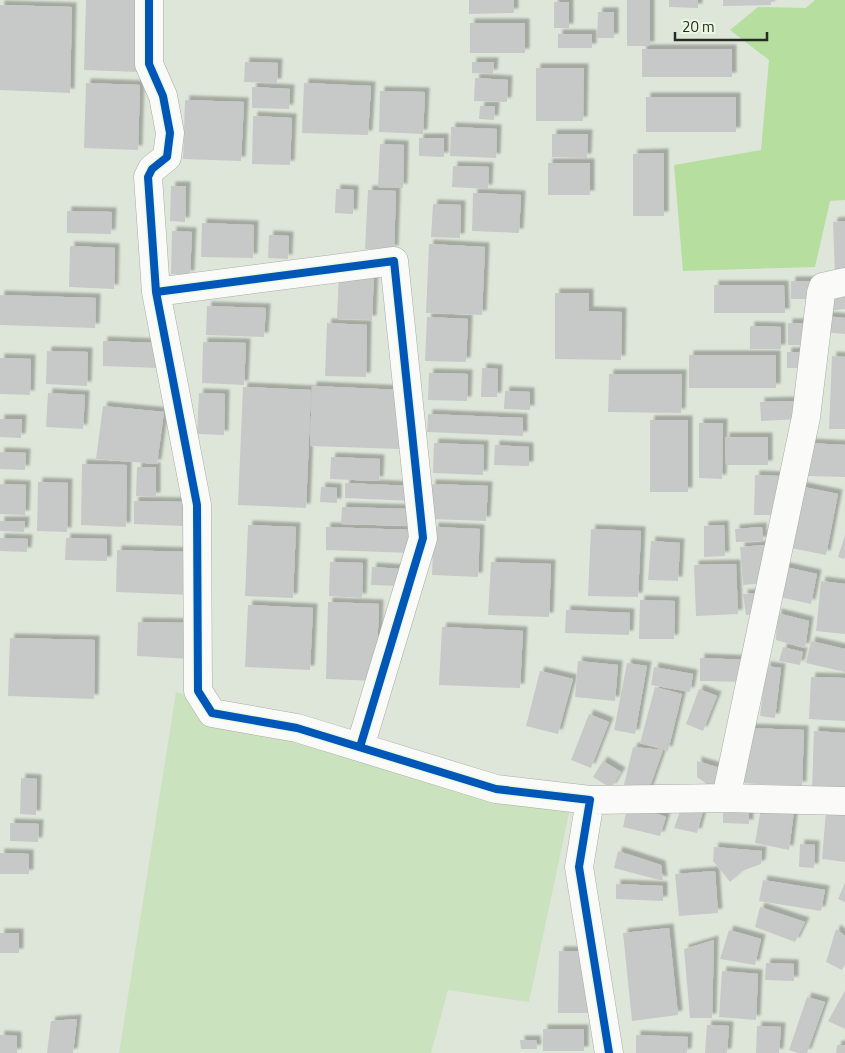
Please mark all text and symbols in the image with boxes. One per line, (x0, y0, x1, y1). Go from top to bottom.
scale bar (675, 10, 768, 42)
text: 20 m (682, 15, 715, 38)

